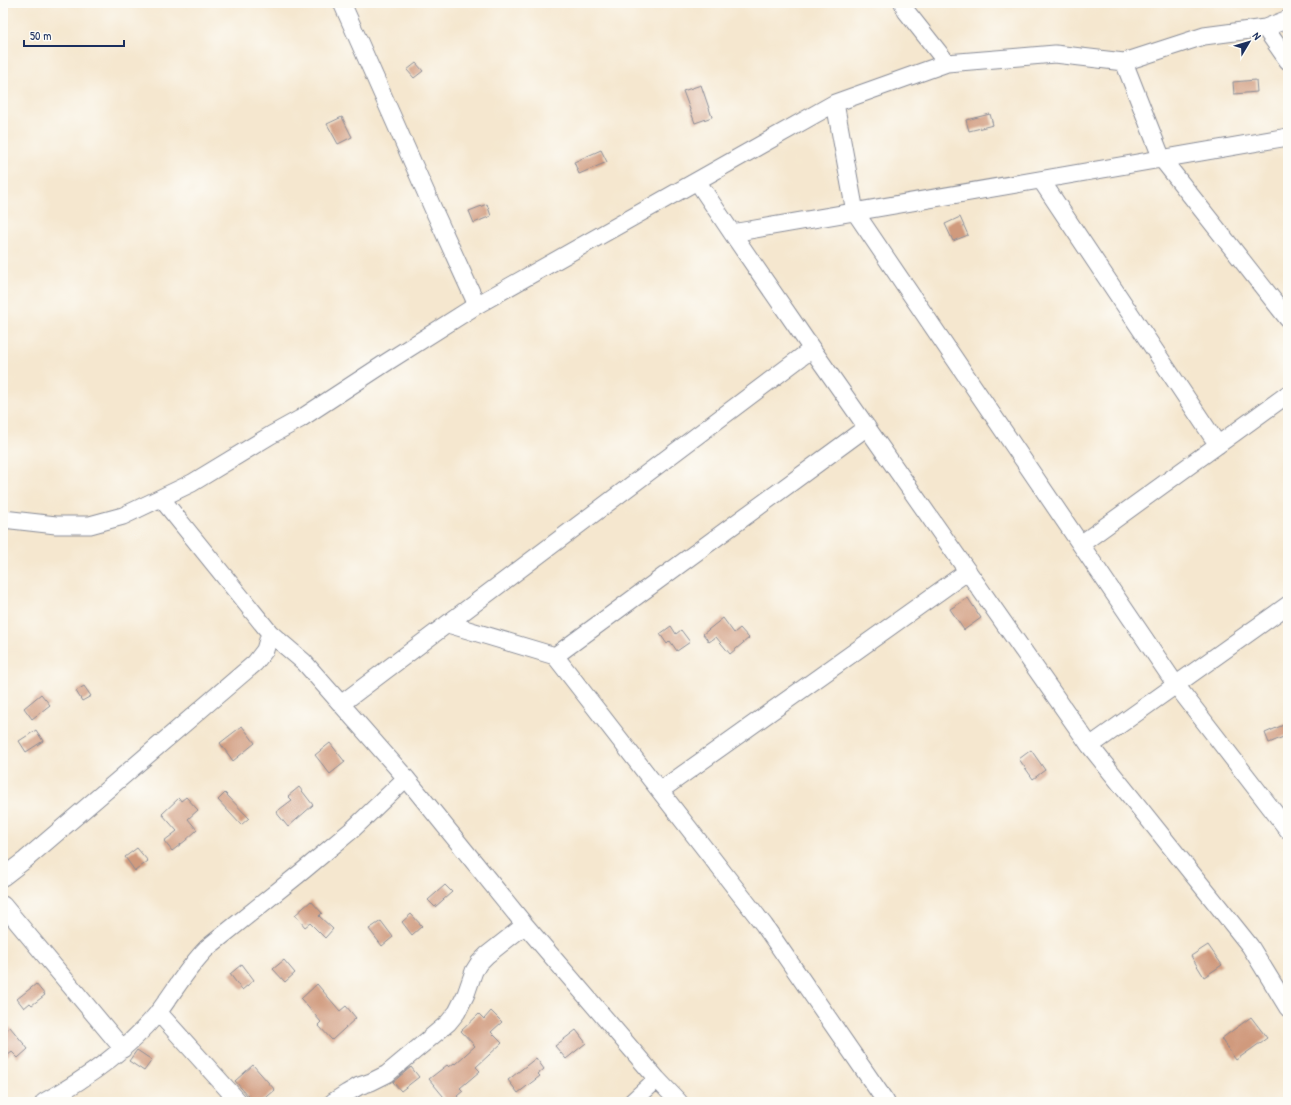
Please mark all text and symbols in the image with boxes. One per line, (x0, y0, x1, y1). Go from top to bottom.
scale bar (24, 22, 124, 48)
north arrow (1229, 22, 1269, 62)
text: 50 m (30, 27, 51, 44)
text: N (1250, 29, 1264, 43)

